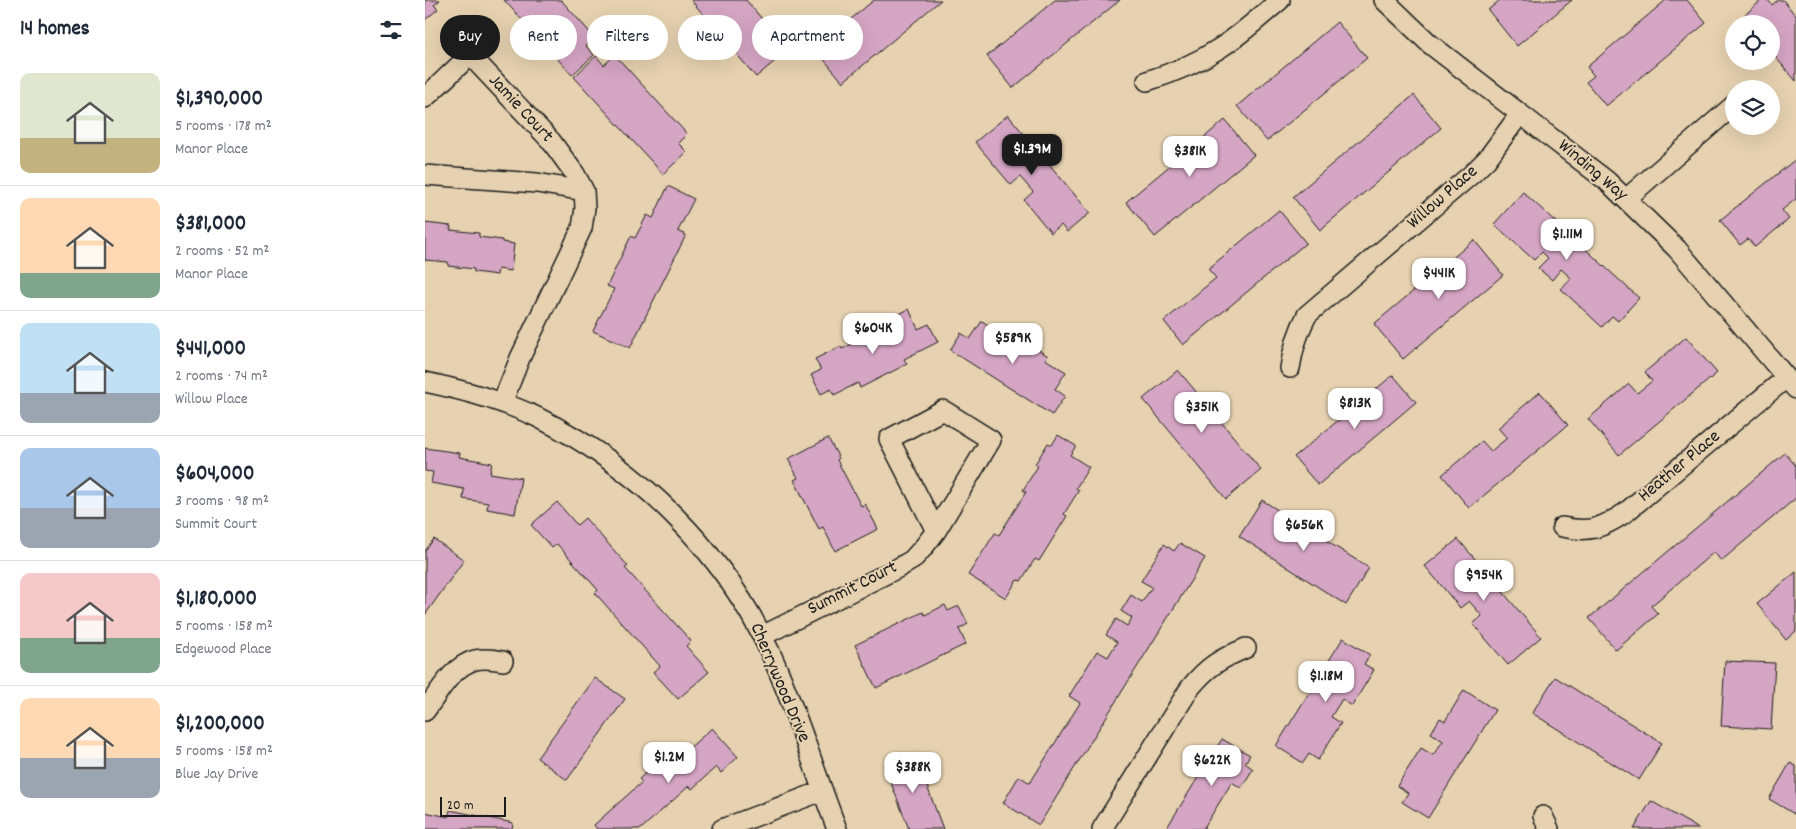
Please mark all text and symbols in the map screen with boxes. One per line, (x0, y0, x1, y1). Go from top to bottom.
text: 14 homes (20, 15, 90, 45)
chip: Buy (440, 15, 500, 60)
chip: Rent (510, 15, 577, 60)
chip: Filters (587, 15, 668, 60)
chip: New (678, 15, 742, 60)
chip: Apartment (752, 15, 863, 60)
map controls (1725, 15, 1780, 135)
button: locate (1725, 15, 1780, 70)
icon: filters (377, 16, 405, 44)
street label: Jamie Court (481, 69, 559, 149)
button: layers (1725, 80, 1780, 135)
text: $1,390,000 (175, 85, 263, 115)
icon: home (60, 93, 120, 153)
text: 5 rooms · 178 m² (175, 115, 272, 138)
street label: Winding Way (1551, 133, 1633, 209)
pin: $1.39M (991, 134, 1073, 176)
pin: $381K (1155, 136, 1225, 178)
text: Manor Place (175, 138, 248, 161)
text: $1.39M (1013, 138, 1051, 161)
text: $381K (1174, 140, 1206, 163)
street label: Willow Place (1401, 159, 1485, 237)
text: $381,000 (175, 210, 246, 240)
icon: home (60, 218, 120, 278)
pin: $1.11M (1526, 218, 1608, 261)
text: $1.11M (1552, 223, 1582, 246)
text: 2 rooms · 52 m² (175, 240, 269, 263)
pin: $441K (1404, 258, 1474, 300)
text: $441K (1423, 262, 1455, 285)
text: Manor Place (175, 263, 248, 286)
pin: $604K (838, 312, 908, 355)
text: $604K (854, 317, 892, 340)
pin: $589K (978, 322, 1048, 365)
text: $589K (995, 327, 1031, 350)
text: $441,000 (175, 335, 246, 365)
icon: home (60, 343, 120, 403)
text: 2 rooms · 74 m² (175, 365, 268, 388)
text: Willow Place (175, 388, 248, 411)
pin: $813K (1320, 388, 1390, 430)
pin: $351K (1167, 392, 1237, 434)
text: $813K (1339, 392, 1371, 415)
text: $351K (1185, 396, 1219, 419)
street label: Heather Place (1633, 424, 1727, 510)
text: $604,000 (175, 460, 254, 490)
icon: home (60, 468, 120, 528)
text: 3 rooms · 98 m² (175, 490, 269, 513)
pin: $656K (1269, 510, 1339, 552)
text: Summit Court (175, 513, 257, 536)
text: $656K (1285, 514, 1323, 537)
street label: Summit Court (803, 555, 903, 623)
pin: $954K (1449, 560, 1519, 602)
text: $954K (1466, 564, 1502, 587)
text: $1,180,000 (175, 585, 257, 615)
icon: home (60, 593, 120, 653)
text: 5 rooms · 158 m² (175, 615, 273, 638)
street label: Cherrywood Drive (742, 619, 816, 747)
text: Edgewood Place (175, 638, 272, 661)
pin: $1.18M (1285, 660, 1367, 703)
text: $1.18M (1309, 665, 1343, 688)
text: $1,200,000 (175, 710, 265, 740)
icon: home (60, 718, 120, 778)
text: 5 rooms · 158 m² (175, 740, 273, 763)
pin: $1.2M (634, 742, 704, 784)
pin: $622K (1177, 744, 1247, 787)
text: $1.2M (654, 746, 684, 769)
text: $622K (1193, 749, 1231, 772)
pin: $388K (878, 752, 948, 794)
text: $388K (895, 756, 931, 779)
text: Blue Jay Drive (175, 763, 258, 786)
scale bar (440, 794, 506, 817)
text: 20 m (447, 796, 474, 816)

